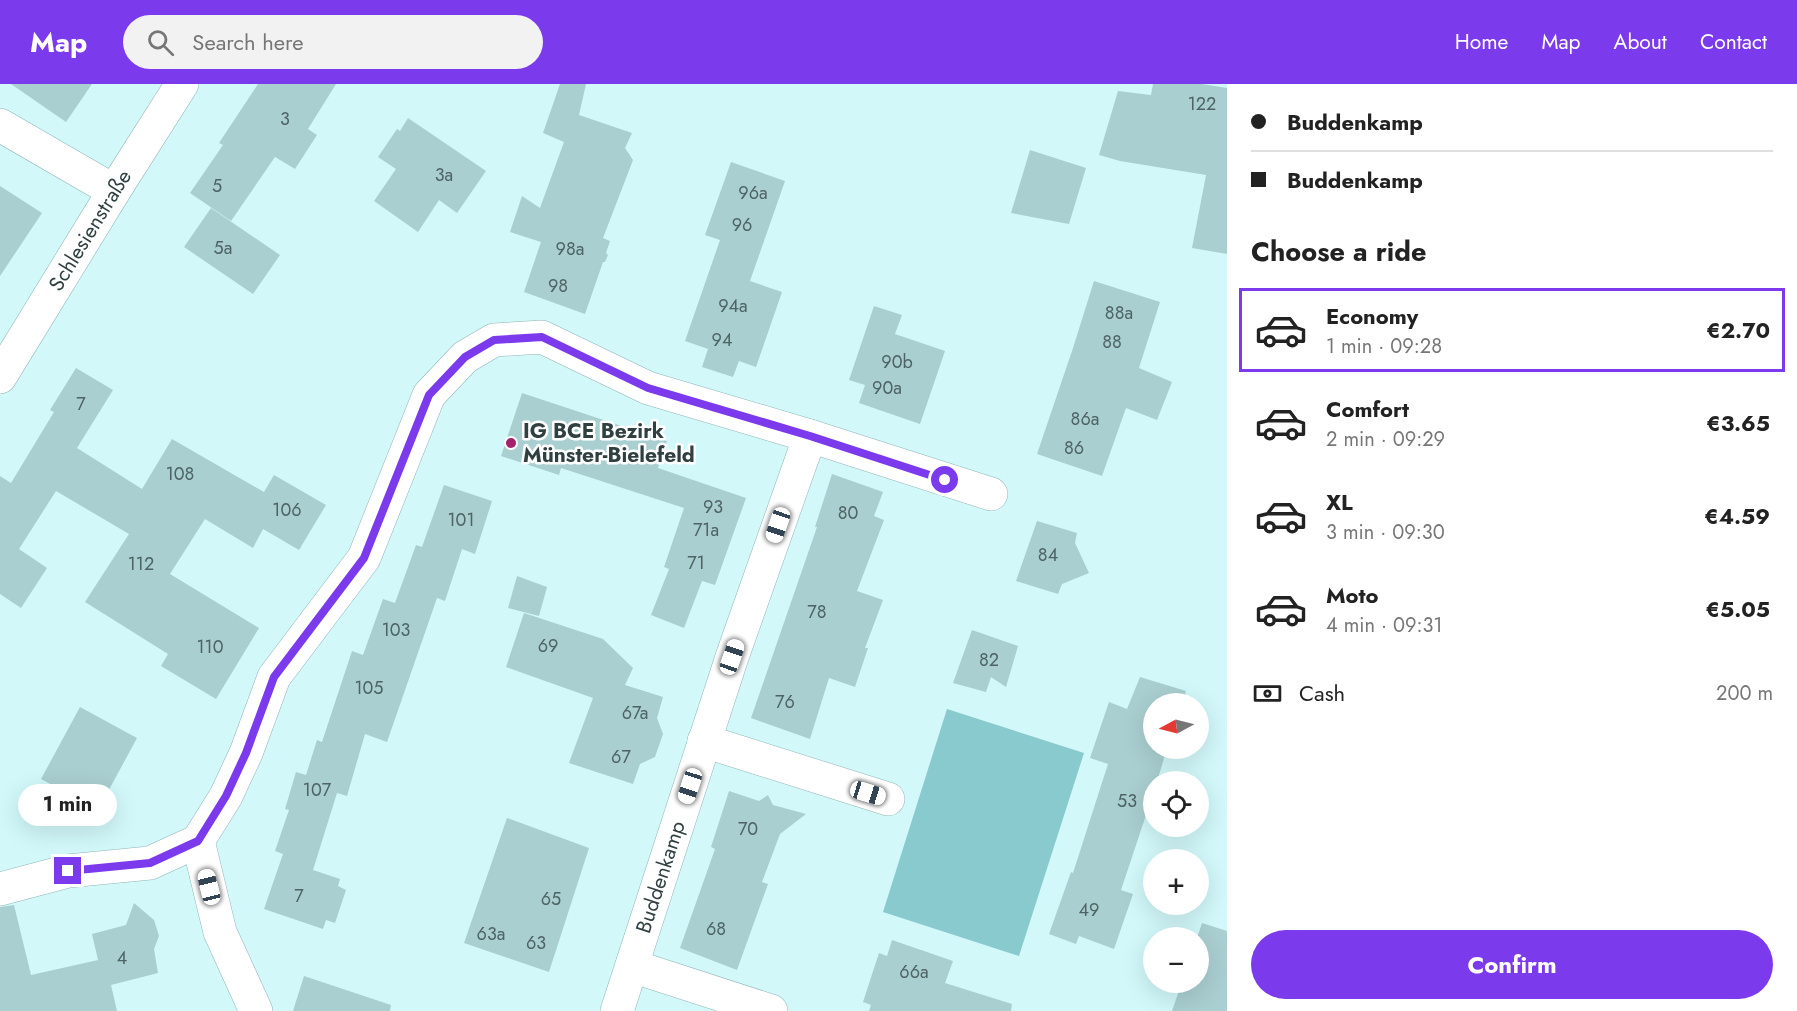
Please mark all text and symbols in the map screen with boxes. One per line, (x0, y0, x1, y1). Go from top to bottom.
search box (123, 15, 543, 69)
text: Map (30, 22, 87, 63)
icon: search (144, 26, 177, 59)
text: Search here (192, 26, 304, 58)
text: Home (1455, 27, 1508, 57)
text: Map (1541, 27, 1581, 57)
text: About (1614, 27, 1667, 57)
text: Contact (1700, 27, 1767, 57)
house number: 122 (1188, 91, 1216, 117)
house number: 3 (280, 106, 290, 132)
text: Buddenkamp (1287, 106, 1423, 138)
house number: 3a (435, 162, 453, 188)
street label: Schlesienstraße (41, 164, 139, 297)
text: Buddenkamp (1287, 164, 1423, 196)
house number: 5 (212, 173, 222, 199)
house number: 96a (738, 180, 768, 206)
house number: 96 (732, 212, 752, 238)
text: Choose a ride (1251, 232, 1426, 271)
house number: 5a (214, 235, 232, 261)
house number: 98a (556, 236, 584, 262)
house number: 98 (548, 273, 568, 299)
house number: 94a (718, 293, 748, 319)
house number: 88a (1105, 300, 1133, 326)
text: Economy (1326, 300, 1418, 332)
icon: car (1254, 303, 1308, 357)
text: €2.70 (1706, 314, 1770, 346)
house number: 94 (712, 327, 732, 353)
house number: 88 (1102, 329, 1122, 355)
text: 1 min · 09:28 (1326, 332, 1442, 361)
house number: 90b (881, 349, 913, 375)
house number: 90a (872, 375, 902, 401)
house number: 7 (76, 391, 86, 417)
text: Comfort (1326, 393, 1409, 425)
icon: car (1254, 396, 1308, 450)
house number: 86a (1071, 406, 1099, 432)
text: €3.65 (1706, 407, 1770, 439)
place label: IG BCE Bezirk Münster-Bielefeld (523, 416, 695, 470)
text: 2 min · 09:29 (1326, 425, 1445, 454)
house number: 86 (1064, 435, 1084, 461)
marker: IG BCE Bezirk Münster-Bielefeld (504, 436, 518, 450)
house number: 108 (166, 461, 194, 487)
route start (931, 466, 958, 493)
text: XL (1326, 486, 1353, 518)
icon: car (1254, 489, 1308, 543)
house number: 93 (703, 494, 723, 520)
house number: 106 (272, 497, 302, 523)
house number: 80 (838, 500, 859, 526)
text: €4.59 (1704, 500, 1770, 532)
car (764, 505, 792, 545)
house number: 101 (448, 507, 475, 533)
house number: 71a (693, 517, 719, 543)
text: 3 min · 09:30 (1326, 518, 1445, 547)
house number: 84 (1038, 542, 1058, 568)
house number: 71 (687, 550, 705, 576)
house number: 112 (128, 551, 154, 577)
text: Moto (1326, 579, 1379, 611)
icon: car (1254, 582, 1308, 636)
text: €5.05 (1706, 593, 1770, 625)
house number: 78 (807, 599, 827, 625)
text: 4 min · 09:31 (1326, 611, 1442, 640)
house number: 103 (382, 617, 411, 643)
house number: 69 (538, 633, 558, 659)
house number: 110 (197, 634, 224, 660)
car (718, 637, 746, 677)
house number: 82 (979, 647, 999, 673)
house number: 105 (354, 675, 384, 701)
icon: cash (1251, 677, 1284, 710)
text: Cash (1299, 677, 1345, 709)
text: 200 m (1716, 679, 1773, 708)
house number: 76 (775, 689, 795, 715)
north arrow (1143, 693, 1209, 759)
map controls (1143, 693, 1209, 993)
house number: 67a (622, 700, 648, 726)
house number: 67 (611, 744, 631, 770)
car (676, 766, 704, 806)
button: locate (1143, 771, 1209, 837)
house number: 107 (303, 777, 332, 803)
car (848, 779, 888, 807)
callout: 1 min (19, 784, 118, 826)
house number: 53 (1117, 788, 1137, 814)
text: 1 min (43, 790, 92, 819)
house number: 70 (738, 816, 758, 842)
street label: Buddenkamp (628, 817, 693, 937)
button: + (1143, 849, 1209, 915)
route end (54, 857, 81, 884)
car (196, 867, 222, 907)
house number: 7 (294, 883, 304, 909)
house number: 65 (541, 886, 561, 912)
house number: 49 (1079, 897, 1099, 923)
house number: 68 (706, 916, 726, 942)
house number: 63a (477, 921, 505, 947)
button: − (1143, 927, 1209, 993)
house number: 63 (526, 930, 546, 956)
button: Confirm (1251, 930, 1773, 999)
house number: 4 (117, 945, 127, 971)
house number: 66a (899, 959, 929, 985)

